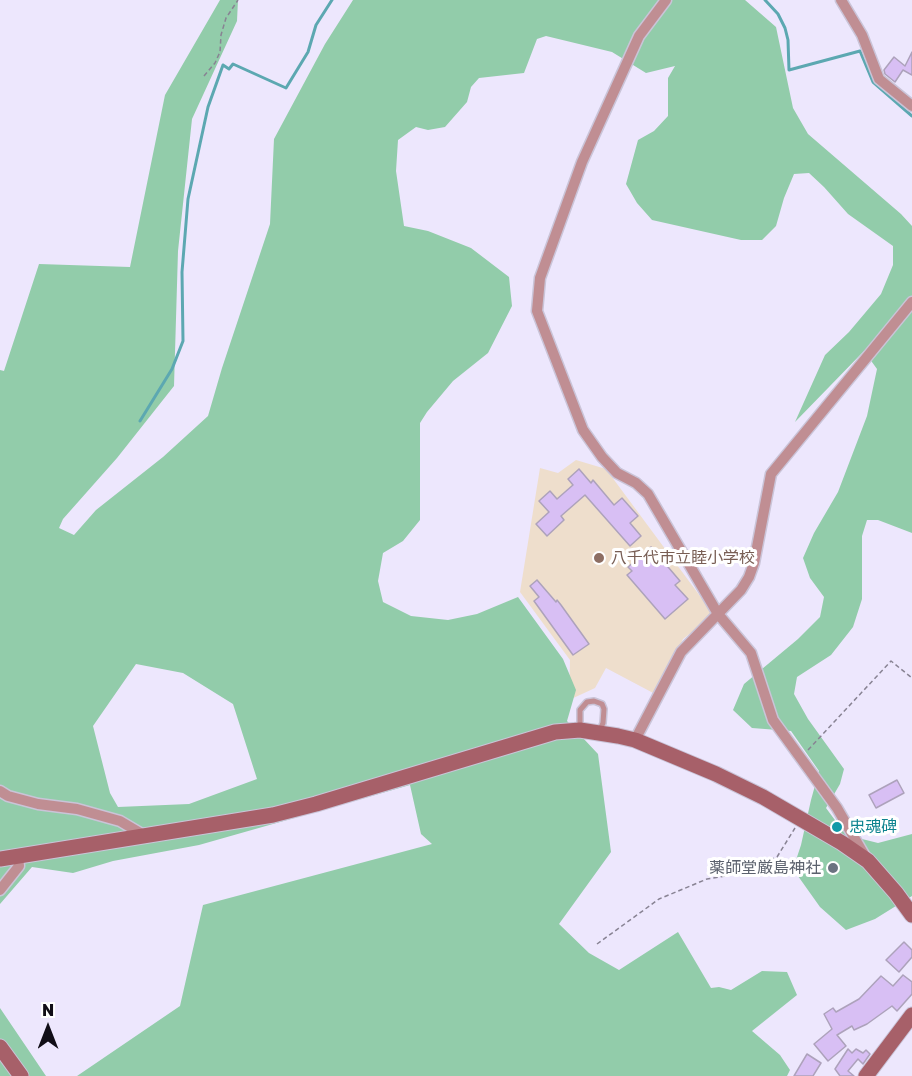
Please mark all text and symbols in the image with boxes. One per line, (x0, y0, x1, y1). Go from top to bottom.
place label: 八千代市立睦小学校 (611, 548, 755, 568)
marker: 八千代市立睦小学校 (592, 551, 606, 565)
place label: 忠魂碑 (849, 817, 897, 837)
marker: 忠魂碑 (830, 820, 844, 834)
place label: 薬師堂厳島神社 (709, 858, 821, 878)
marker: 薬師堂厳島神社 (826, 861, 840, 875)
north arrow (18, 998, 78, 1058)
text: N (42, 1000, 54, 1020)

